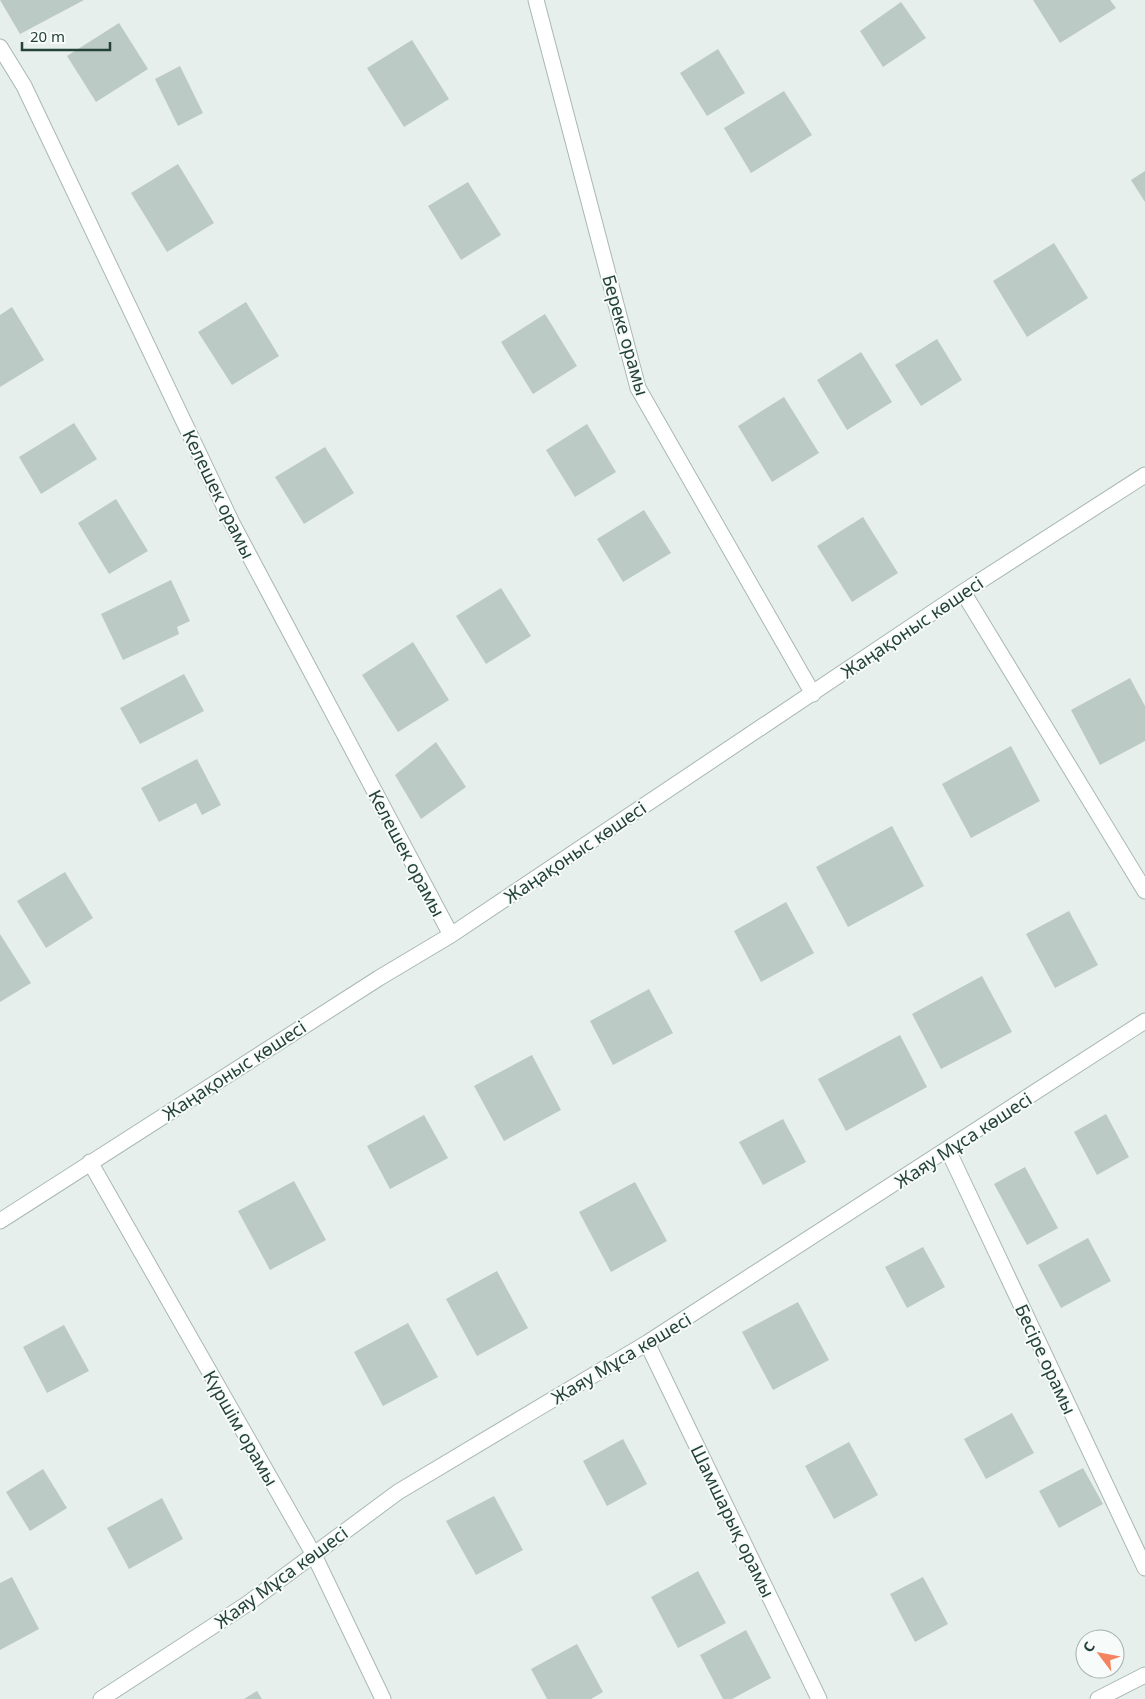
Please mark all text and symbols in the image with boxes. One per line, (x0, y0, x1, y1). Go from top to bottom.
scale bar (22, 20, 110, 52)
text: 20 m (30, 26, 65, 46)
street label: Береке орамы (597, 272, 655, 398)
street label: Келешек орамы (177, 426, 261, 562)
street label: Жаңақоныс көшесі (836, 570, 988, 684)
street label: Келешек орамы (363, 785, 451, 921)
street label: Жаңақоныс көшесі (499, 795, 651, 909)
street label: Жаңақоныс көшесі (158, 1015, 310, 1125)
street label: Жаяу Мұса көшесі (890, 1087, 1036, 1193)
street label: Бесіре орамы (1010, 1300, 1082, 1418)
street label: Жаяу Мұса көшесі (547, 1307, 695, 1409)
street label: Күршім орамы (198, 1366, 284, 1490)
street label: Шамшарық орамы (686, 1441, 780, 1601)
street label: Жаяу Мұса көшесі (210, 1521, 352, 1633)
north arrow (1075, 1629, 1125, 1679)
text: С (1078, 1638, 1099, 1656)

